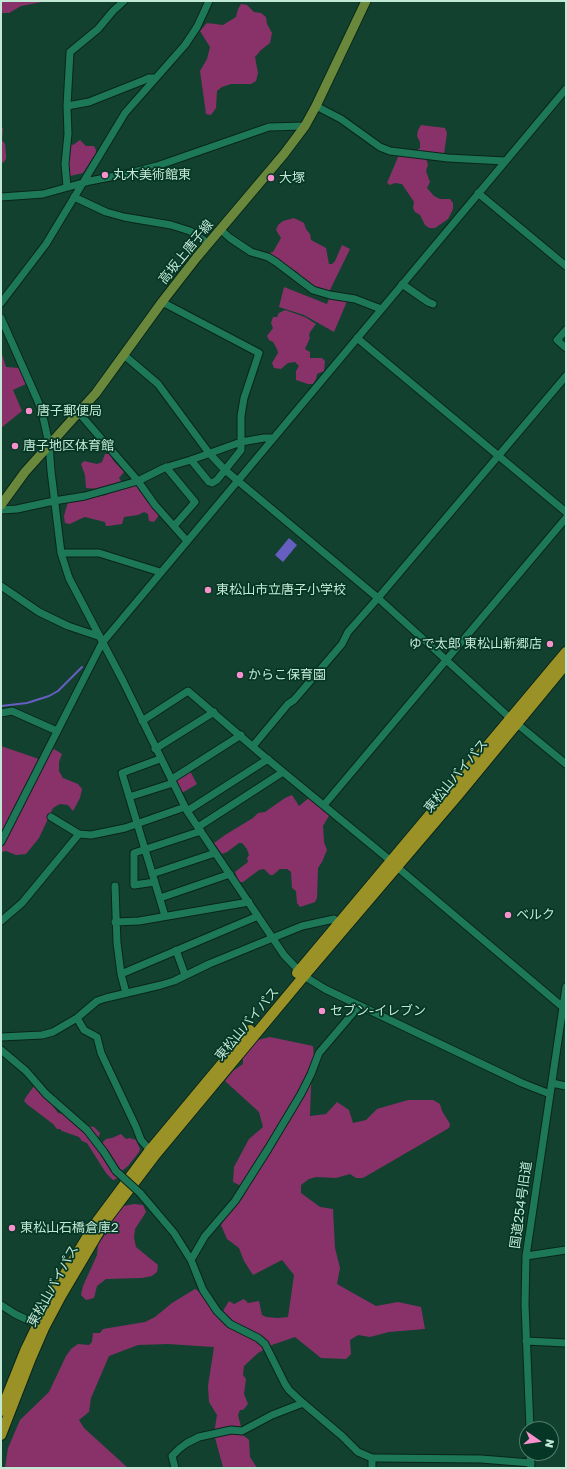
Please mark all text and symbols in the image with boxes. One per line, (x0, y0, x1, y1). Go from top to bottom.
place label: 丸木美術館東 (113, 167, 191, 183)
marker: 丸木美術館東 (100, 170, 110, 180)
place label: 大塚 (279, 170, 305, 186)
marker: 大塚 (266, 173, 276, 183)
street label: 高坂上唐子線 (155, 217, 217, 287)
place label: 唐子郵便局 (37, 403, 102, 419)
marker: 唐子郵便局 (24, 406, 34, 416)
place label: 唐子地区体育館 (23, 438, 114, 454)
marker: 唐子地区体育館 (10, 441, 20, 451)
place label: 東松山市立唐子小学校 (216, 582, 346, 598)
marker: 東松山市立唐子小学校 (203, 585, 213, 595)
place label: ゆで太郎 東松山新郷店 (409, 636, 542, 652)
marker: ゆで太郎 東松山新郷店 (545, 639, 555, 649)
place label: からこ保育園 (248, 667, 326, 683)
marker: からこ保育園 (235, 670, 245, 680)
street label: 東松山バイパス (421, 736, 491, 816)
place label: ベルク (516, 907, 555, 923)
marker: ベルク (503, 910, 513, 920)
street label: 東松山バイパス (212, 984, 282, 1064)
place label: セブン-イレブン (330, 1003, 426, 1019)
marker: セブン-イレブン (317, 1006, 327, 1016)
street label: 国道254号旧道 (507, 1160, 535, 1250)
place label: 東松山石橋倉庫2 (20, 1220, 119, 1236)
marker: 東松山石橋倉庫2 (7, 1223, 17, 1233)
street label: 東松山バイパス (24, 1242, 82, 1330)
north arrow (519, 1421, 559, 1461)
text: N (543, 1438, 557, 1449)

